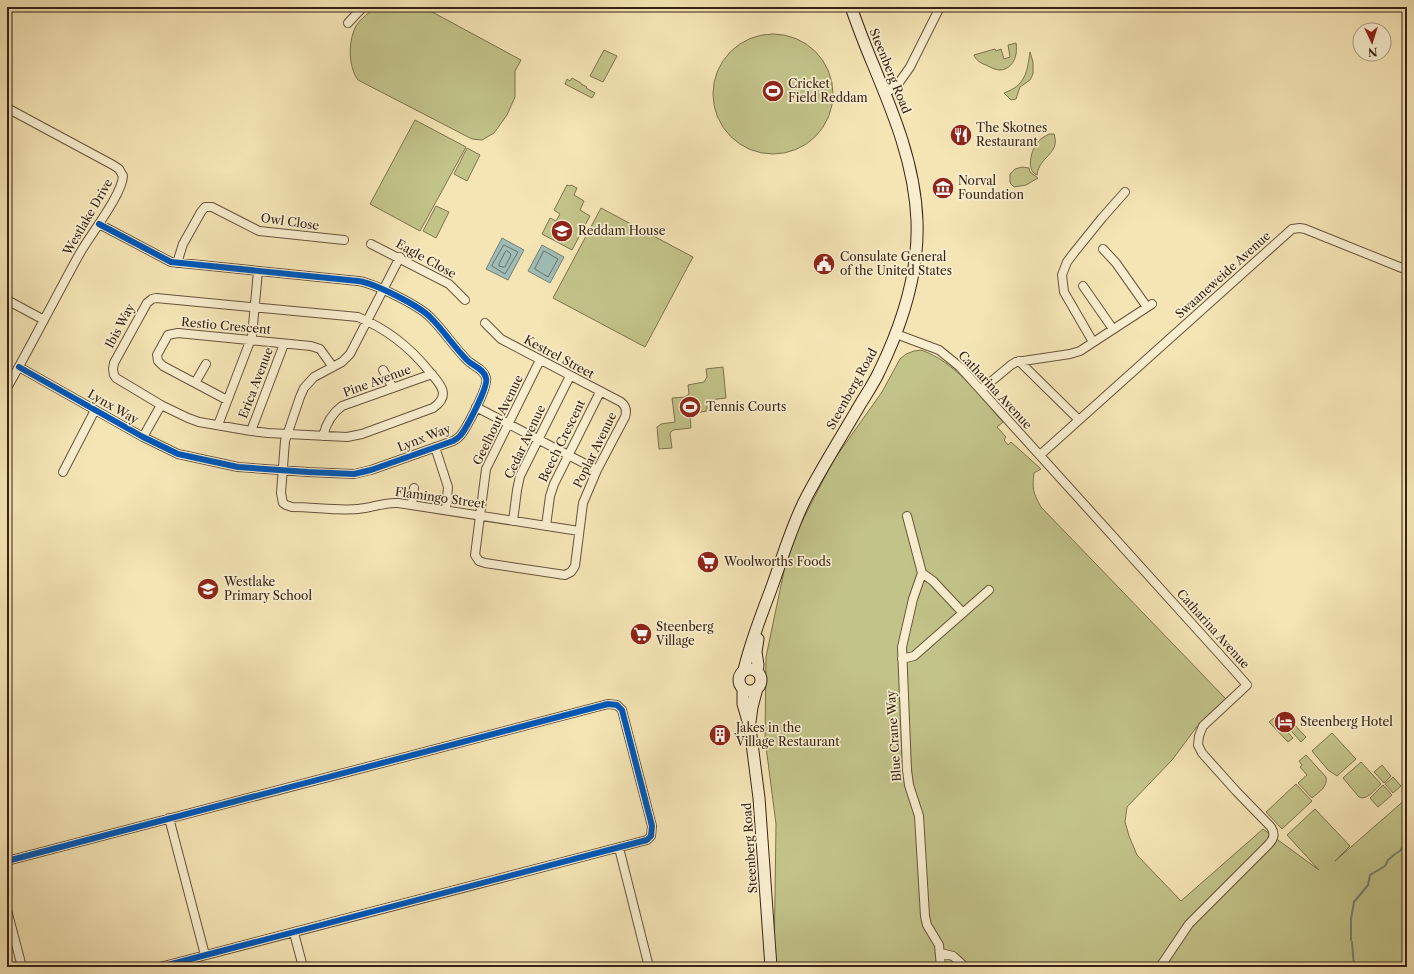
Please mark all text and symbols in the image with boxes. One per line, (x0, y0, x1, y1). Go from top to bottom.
north arrow (1352, 22, 1392, 62)
street label: Steenberg Road (867, 26, 915, 116)
text: N (1367, 45, 1378, 59)
place label: Cricket Field Reddam (788, 76, 868, 105)
sports icon: Cricket Field Reddam (760, 78, 786, 104)
place label: The Skotnes Restaurant (976, 120, 1047, 149)
restaurant icon: The Skotnes Restaurant (948, 122, 974, 148)
place label: Norval Foundation (958, 173, 1024, 202)
museum icon: Norval Foundation (930, 175, 956, 201)
street label: Westlake Drive (59, 176, 116, 258)
street label: Owl Close (260, 210, 320, 233)
school or university icon: Reddam House (549, 218, 575, 244)
place label: Reddam House (578, 223, 666, 238)
street label: Swaaneweide Avenue (1172, 228, 1274, 321)
street label: Eagle Close (394, 236, 459, 281)
place label: Consulate General of the United States (840, 249, 952, 278)
public building icon: Consulate General of the United States (811, 251, 837, 277)
street label: Ibis Way (102, 301, 138, 351)
street label: Restio Crescent (181, 314, 272, 337)
street label: Kestrel Street (521, 332, 598, 382)
street label: Erica Avenue (235, 345, 276, 420)
street label: Steenberg Road (823, 345, 880, 432)
street label: Catharina Avenue (955, 347, 1036, 432)
street label: Pine Avenue (341, 361, 413, 400)
street label: Geelhout Avenue (469, 372, 526, 467)
street label: Lynx Way (85, 386, 141, 427)
sports icon: Tennis Courts (677, 394, 703, 420)
street label: Beech Crescent (535, 397, 588, 484)
place label: Tennis Courts (706, 399, 786, 414)
street label: Cedar Avenue (501, 402, 548, 481)
street label: Poplar Avenue (570, 409, 619, 490)
street label: Lynx Way (395, 420, 453, 455)
street label: Flamingo Street (394, 484, 487, 511)
supermarket icon: Woolworths Foods (695, 549, 721, 575)
place label: Woolworths Foods (723, 554, 831, 569)
place label: Westlake Primary School (223, 574, 312, 603)
school or university icon: Westlake Primary School (195, 576, 221, 602)
street label: Catharina Avenue (1174, 586, 1253, 672)
place label: Steenberg Village (655, 619, 714, 648)
supermarket icon: Steenberg Village (628, 621, 654, 647)
street label: Blue Crane Way (883, 690, 904, 782)
hotel icon: Steenberg Hotel (1272, 709, 1298, 735)
place label: Steenberg Hotel (1300, 714, 1393, 729)
place label: Jakes in the Village Restaurant (734, 720, 840, 749)
building icon: Jakes in the Village Restaurant (707, 722, 733, 748)
street label: Steenberg Road (739, 802, 760, 894)

